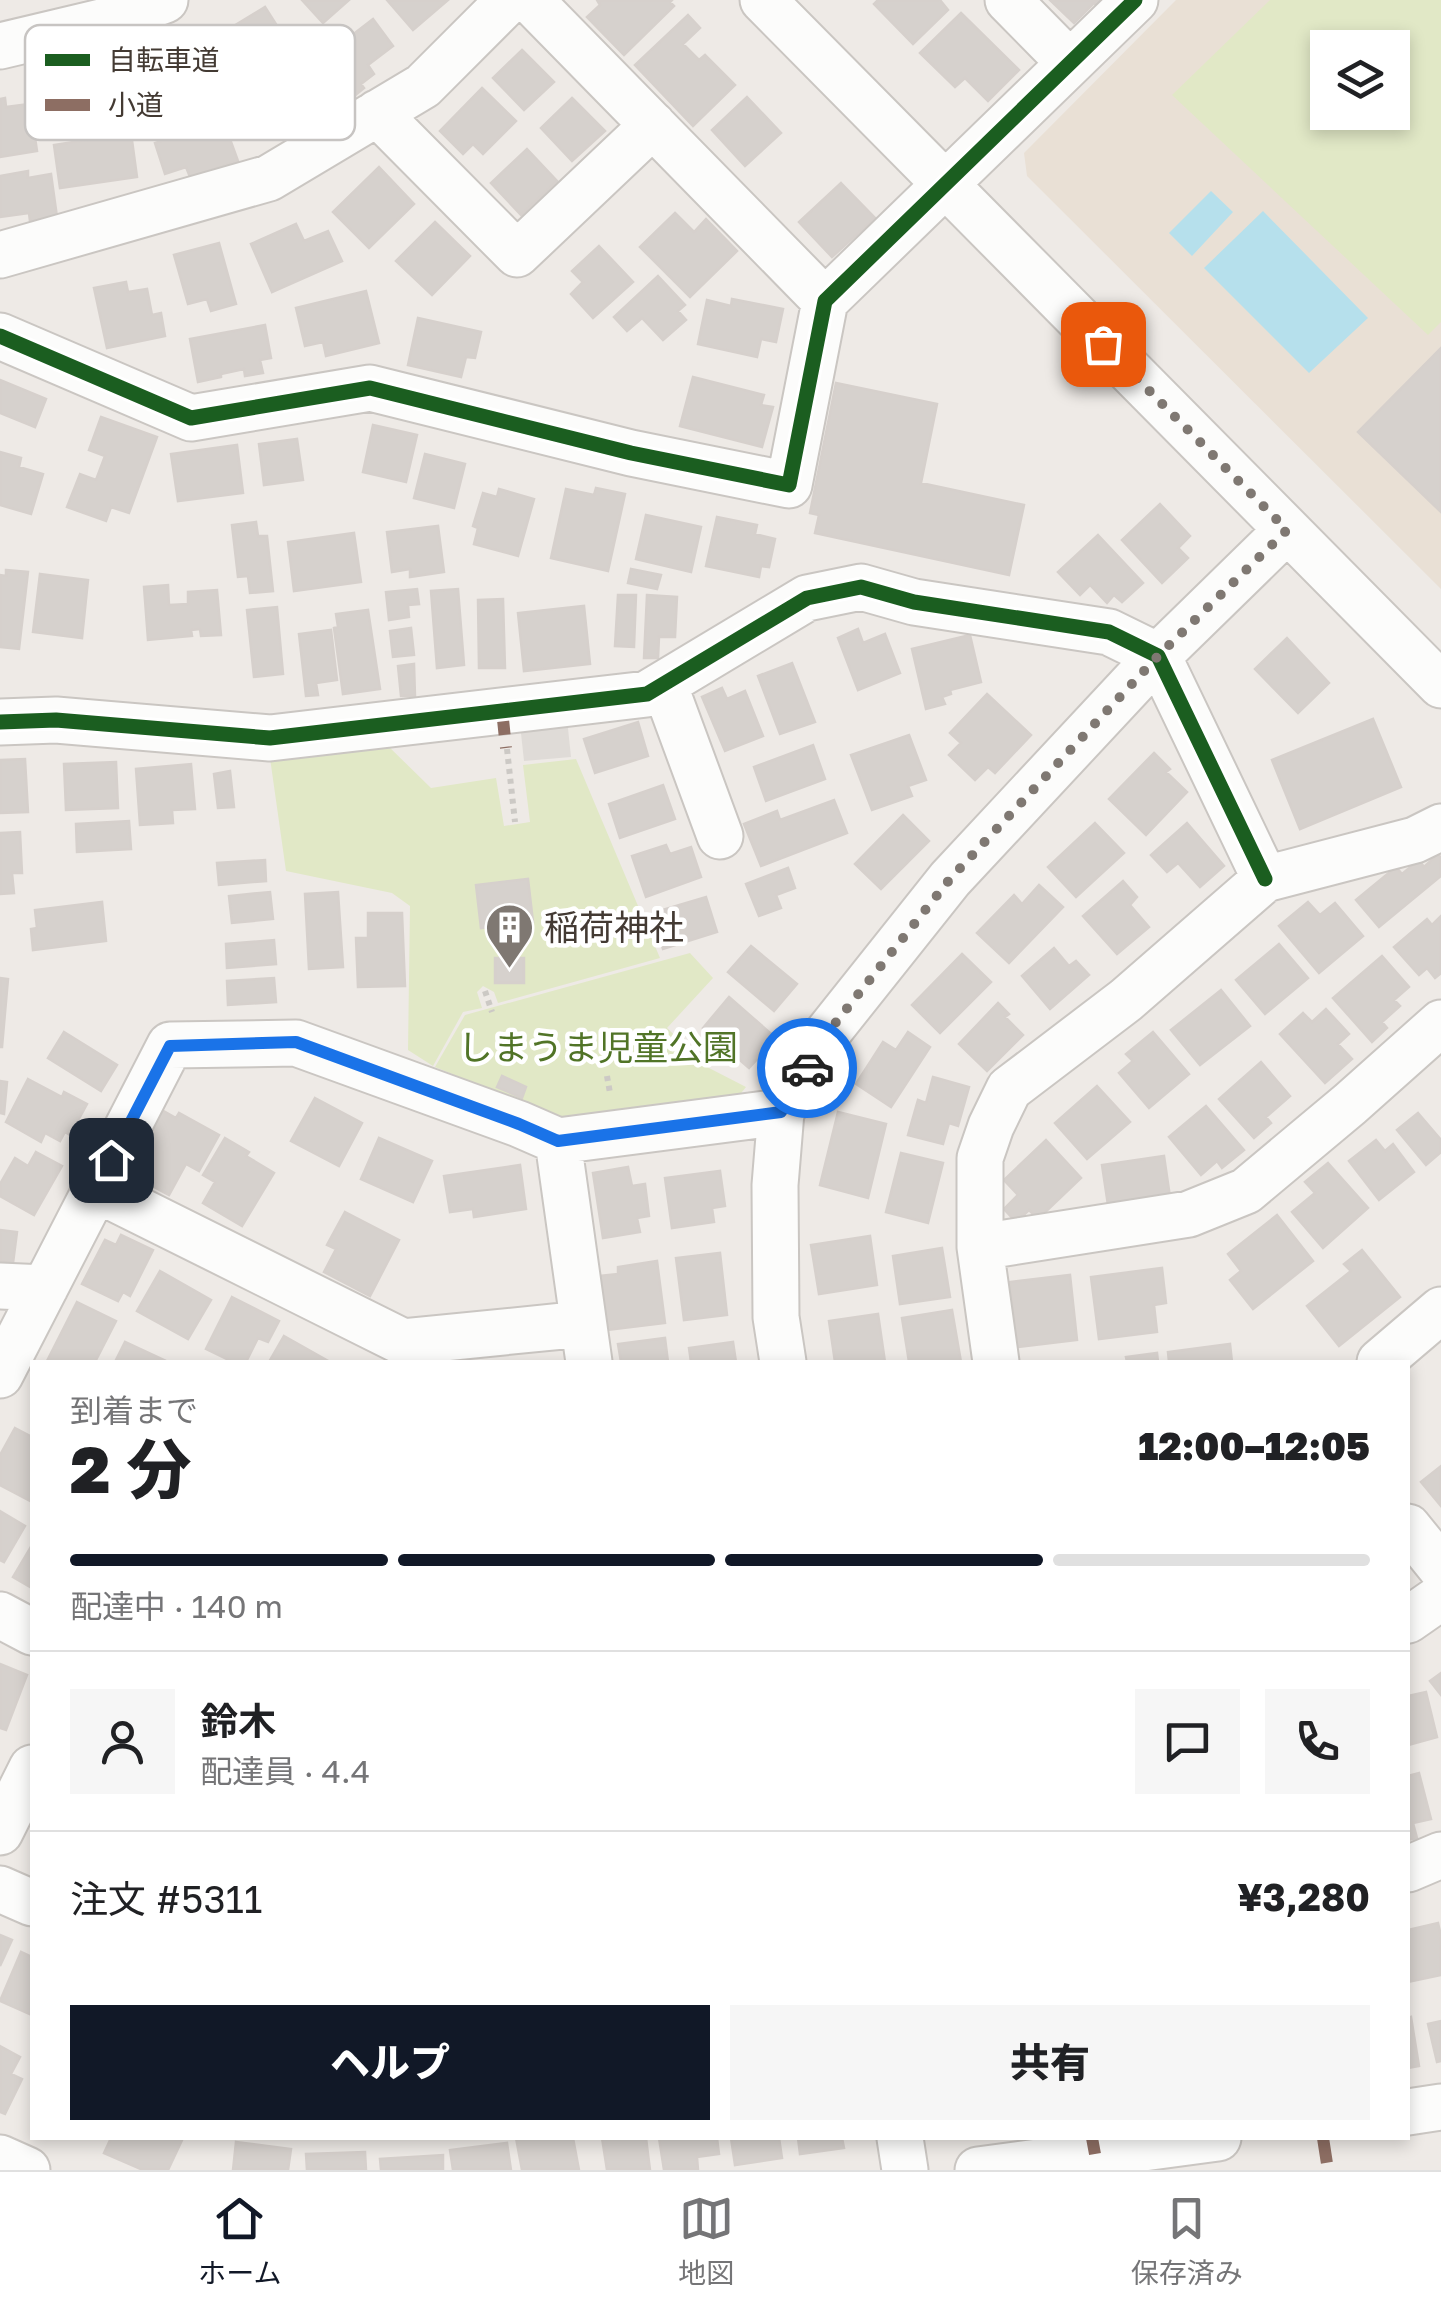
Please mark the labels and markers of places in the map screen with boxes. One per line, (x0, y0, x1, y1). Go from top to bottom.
pin (1061, 302, 1146, 387)
building icon: 稲荷神社 (483, 902, 535, 970)
place label: 稲荷神社 (544, 906, 684, 948)
pin (69, 1118, 154, 1203)

